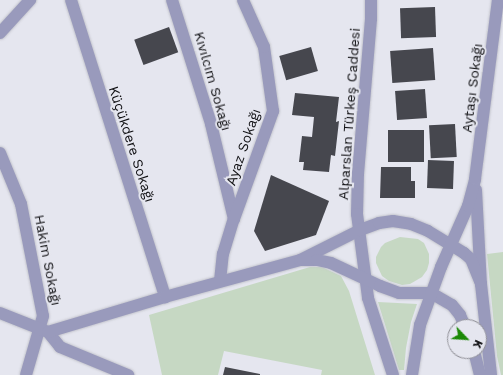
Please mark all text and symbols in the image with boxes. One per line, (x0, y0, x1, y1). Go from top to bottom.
street label: Alparslan Türkeş Caddesi (335, 27, 363, 201)
street label: Kıvılcım Sokağı (191, 30, 235, 132)
street label: Aytaşı Sokağı (458, 42, 486, 134)
street label: Küçükdere Sokağı (105, 84, 159, 204)
street label: Ayaz Sokağı (222, 106, 264, 188)
street label: Hakim Sokağı (31, 213, 65, 307)
north arrow (447, 319, 487, 359)
text: K (470, 338, 485, 350)

